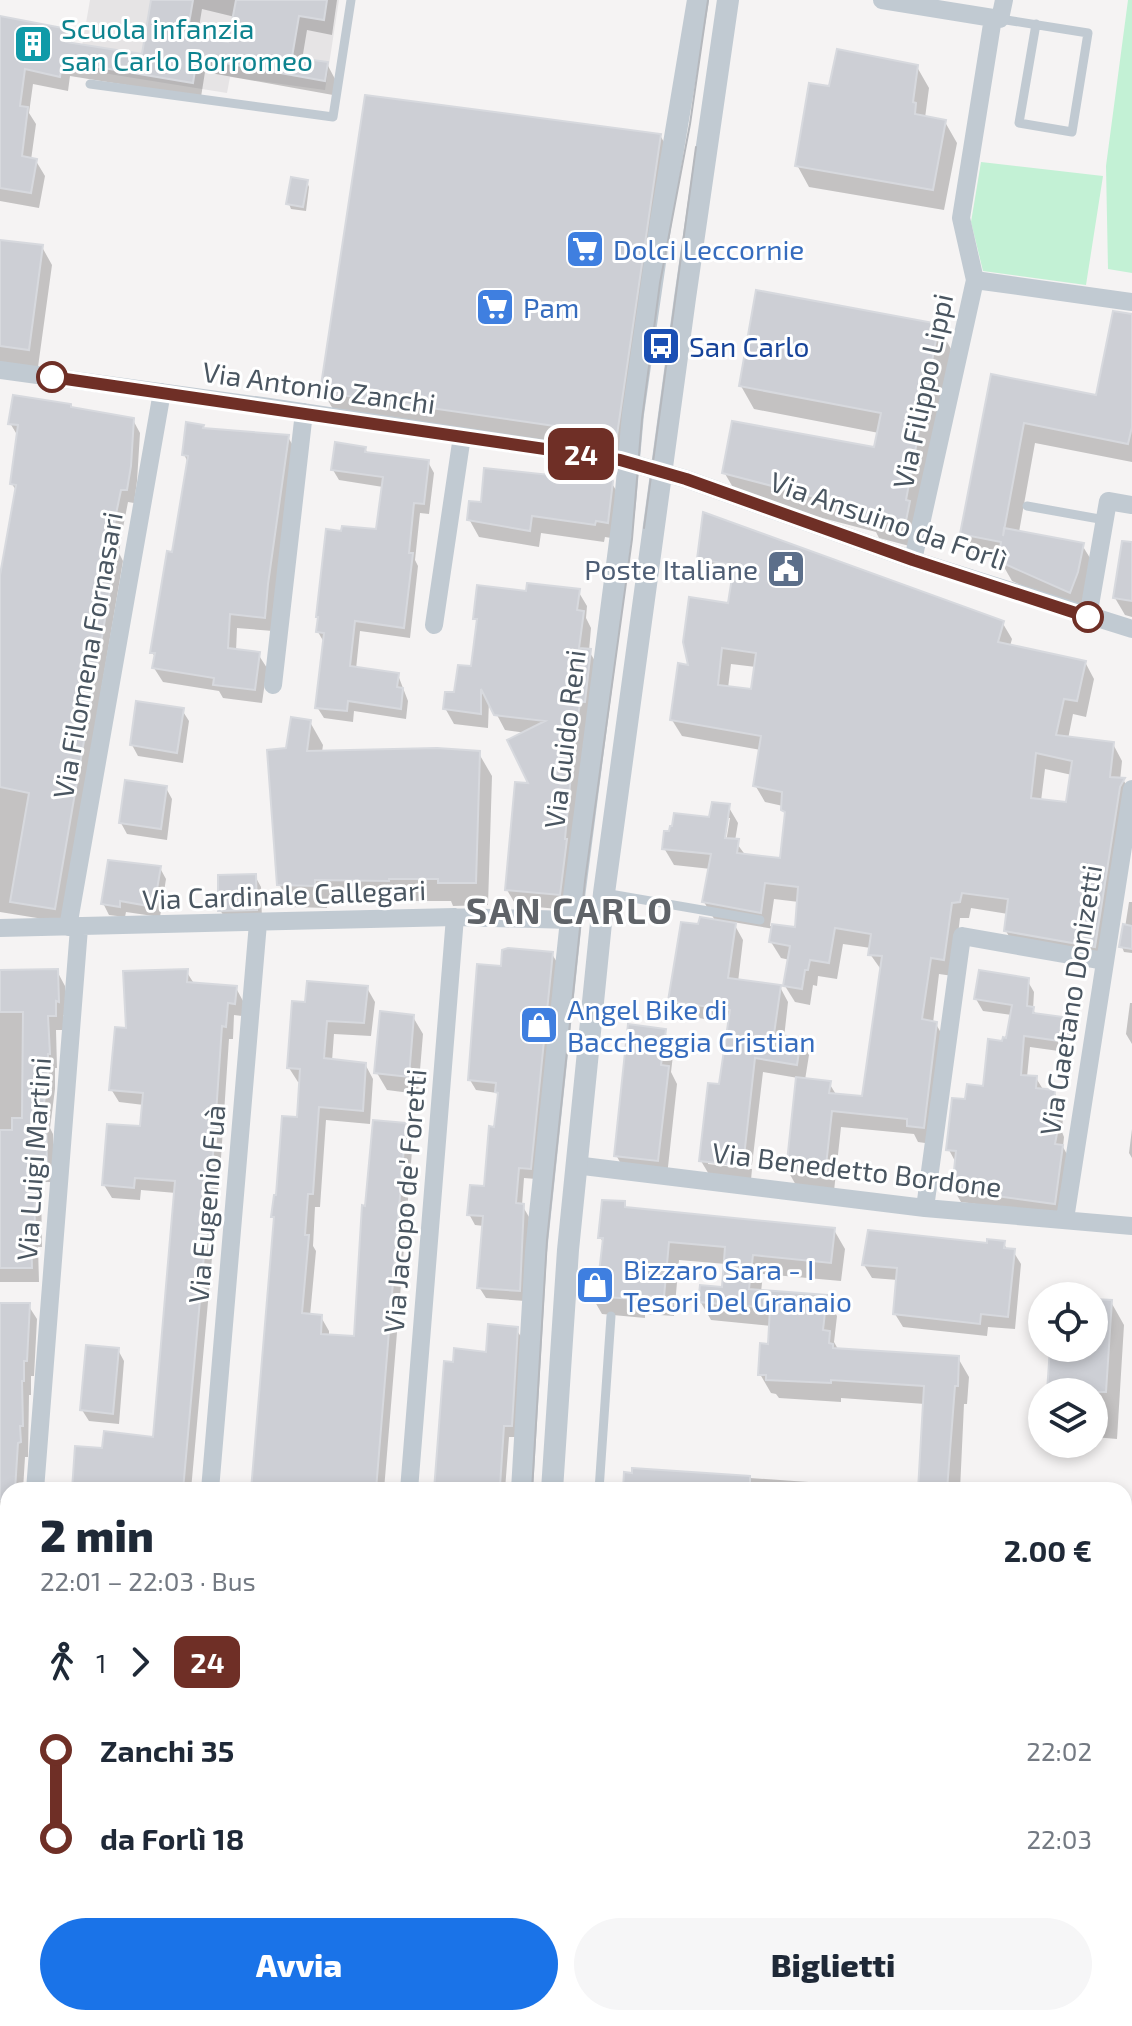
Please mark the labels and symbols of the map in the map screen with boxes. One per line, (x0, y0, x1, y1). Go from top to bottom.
place label: Scuola infanzia san Carlo Borromeo (61, 11, 313, 77)
building icon: Scuola infanzia san Carlo Borromeo (12, 23, 54, 65)
supermarket icon: Dolci Leccornie (564, 228, 606, 270)
place label: Dolci Leccornie (613, 232, 804, 266)
supermarket icon: Pam (474, 286, 516, 328)
place label: Pam (523, 290, 579, 324)
street label: Via Filippo Lippi (885, 290, 959, 492)
bus stop icon: San Carlo (640, 325, 682, 367)
place label: San Carlo (689, 329, 809, 363)
street label: Via Antonio Zanchi (200, 354, 438, 420)
unlabelled marker (37, 362, 67, 392)
line badge: 24 (545, 428, 617, 480)
street label: Via Ansuino da Forlì (766, 463, 1012, 577)
street label: Via Filomena Fornasari (45, 509, 129, 801)
public building icon: Poste Italiane (765, 548, 807, 590)
place label: Poste Italiane (584, 552, 758, 586)
unlabelled marker (1073, 602, 1103, 632)
street label: Via Guido Reni (536, 648, 592, 830)
street label: Via Gaetano Donizetti (1032, 862, 1108, 1138)
street label: Via Cardinale Callegari (141, 872, 427, 916)
district label: SAN CARLO (466, 888, 674, 931)
place label: Angel Bike di Baccheggia Cristian (567, 992, 816, 1058)
shop icon: Angel Bike di Baccheggia Cristian (518, 1004, 560, 1046)
street label: Via Luigi Martini (9, 1056, 57, 1262)
street label: Via Jacopo de' Foretti (376, 1067, 432, 1335)
street label: Via Eugenio Fuà (180, 1103, 232, 1305)
street label: Via Benedetto Bordone (710, 1134, 1004, 1204)
place label: Bizzaro Sara - I Tesori Del Granaio (623, 1252, 852, 1318)
shop icon: Bizzaro Sara - I Tesori Del Granaio (574, 1264, 616, 1306)

